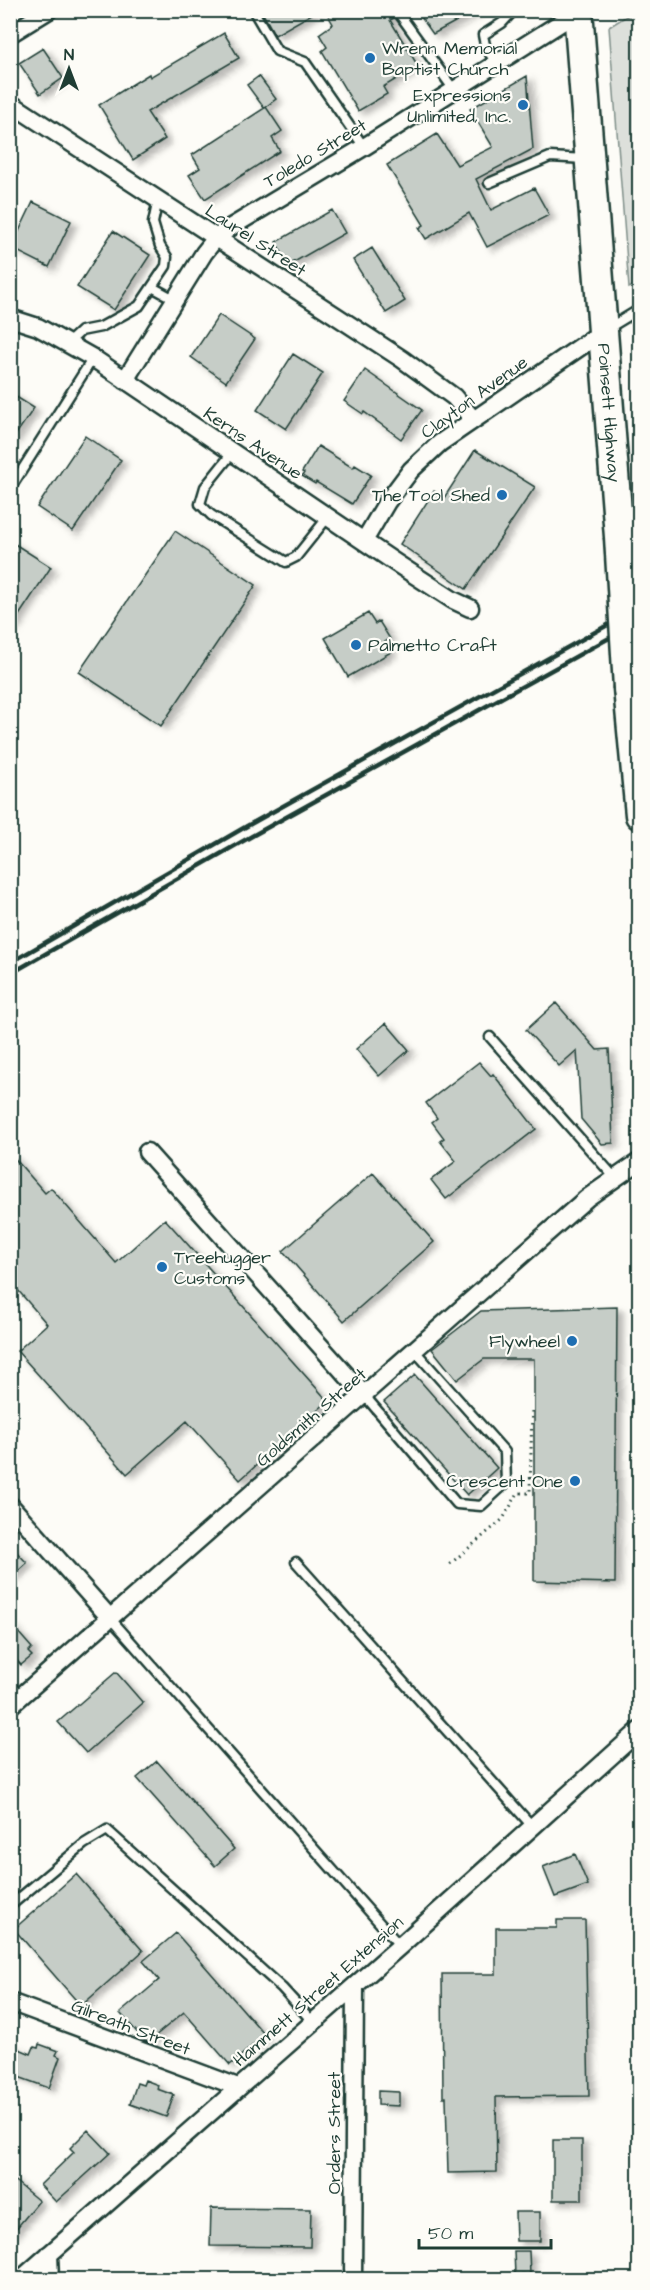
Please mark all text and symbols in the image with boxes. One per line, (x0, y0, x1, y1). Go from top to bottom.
place label: Wrenn Memorial Baptist Church (382, 36, 517, 82)
north arrow (39, 39, 99, 99)
text: N (64, 44, 74, 66)
marker: Wrenn Memorial Baptist Church (363, 51, 377, 65)
place label: Expressions Unlimited, Inc. (407, 83, 511, 129)
marker: Expressions Unlimited, Inc. (516, 98, 530, 112)
street label: Toledo Street (259, 112, 372, 194)
street label: Laurel Street (200, 198, 312, 283)
street label: Poinsett Highway (591, 342, 627, 483)
street label: Clayton Avenue (416, 350, 534, 446)
street label: Kerns Avenue (198, 401, 307, 486)
place label: The Tool Shed (372, 483, 490, 508)
marker: The Tool Shed (495, 488, 509, 502)
place label: Palmetto Craft (368, 633, 498, 658)
marker: Palmetto Craft (349, 638, 363, 652)
place label: Treehugger Customs (174, 1245, 271, 1291)
marker: Treehugger Customs (155, 1260, 169, 1274)
place label: Flywheel (489, 1329, 560, 1355)
marker: Flywheel (565, 1334, 579, 1348)
street label: Goldsmith Street (251, 1362, 373, 1473)
place label: Crescent One (446, 1469, 563, 1494)
marker: Crescent One (568, 1474, 582, 1488)
street label: Hammett Street Extension (228, 1910, 409, 2072)
street label: Gilreath Street (68, 1993, 195, 2062)
street label: Orders Street (322, 2071, 347, 2194)
scale bar (419, 2212, 551, 2250)
text: 50 m (428, 2221, 473, 2246)

